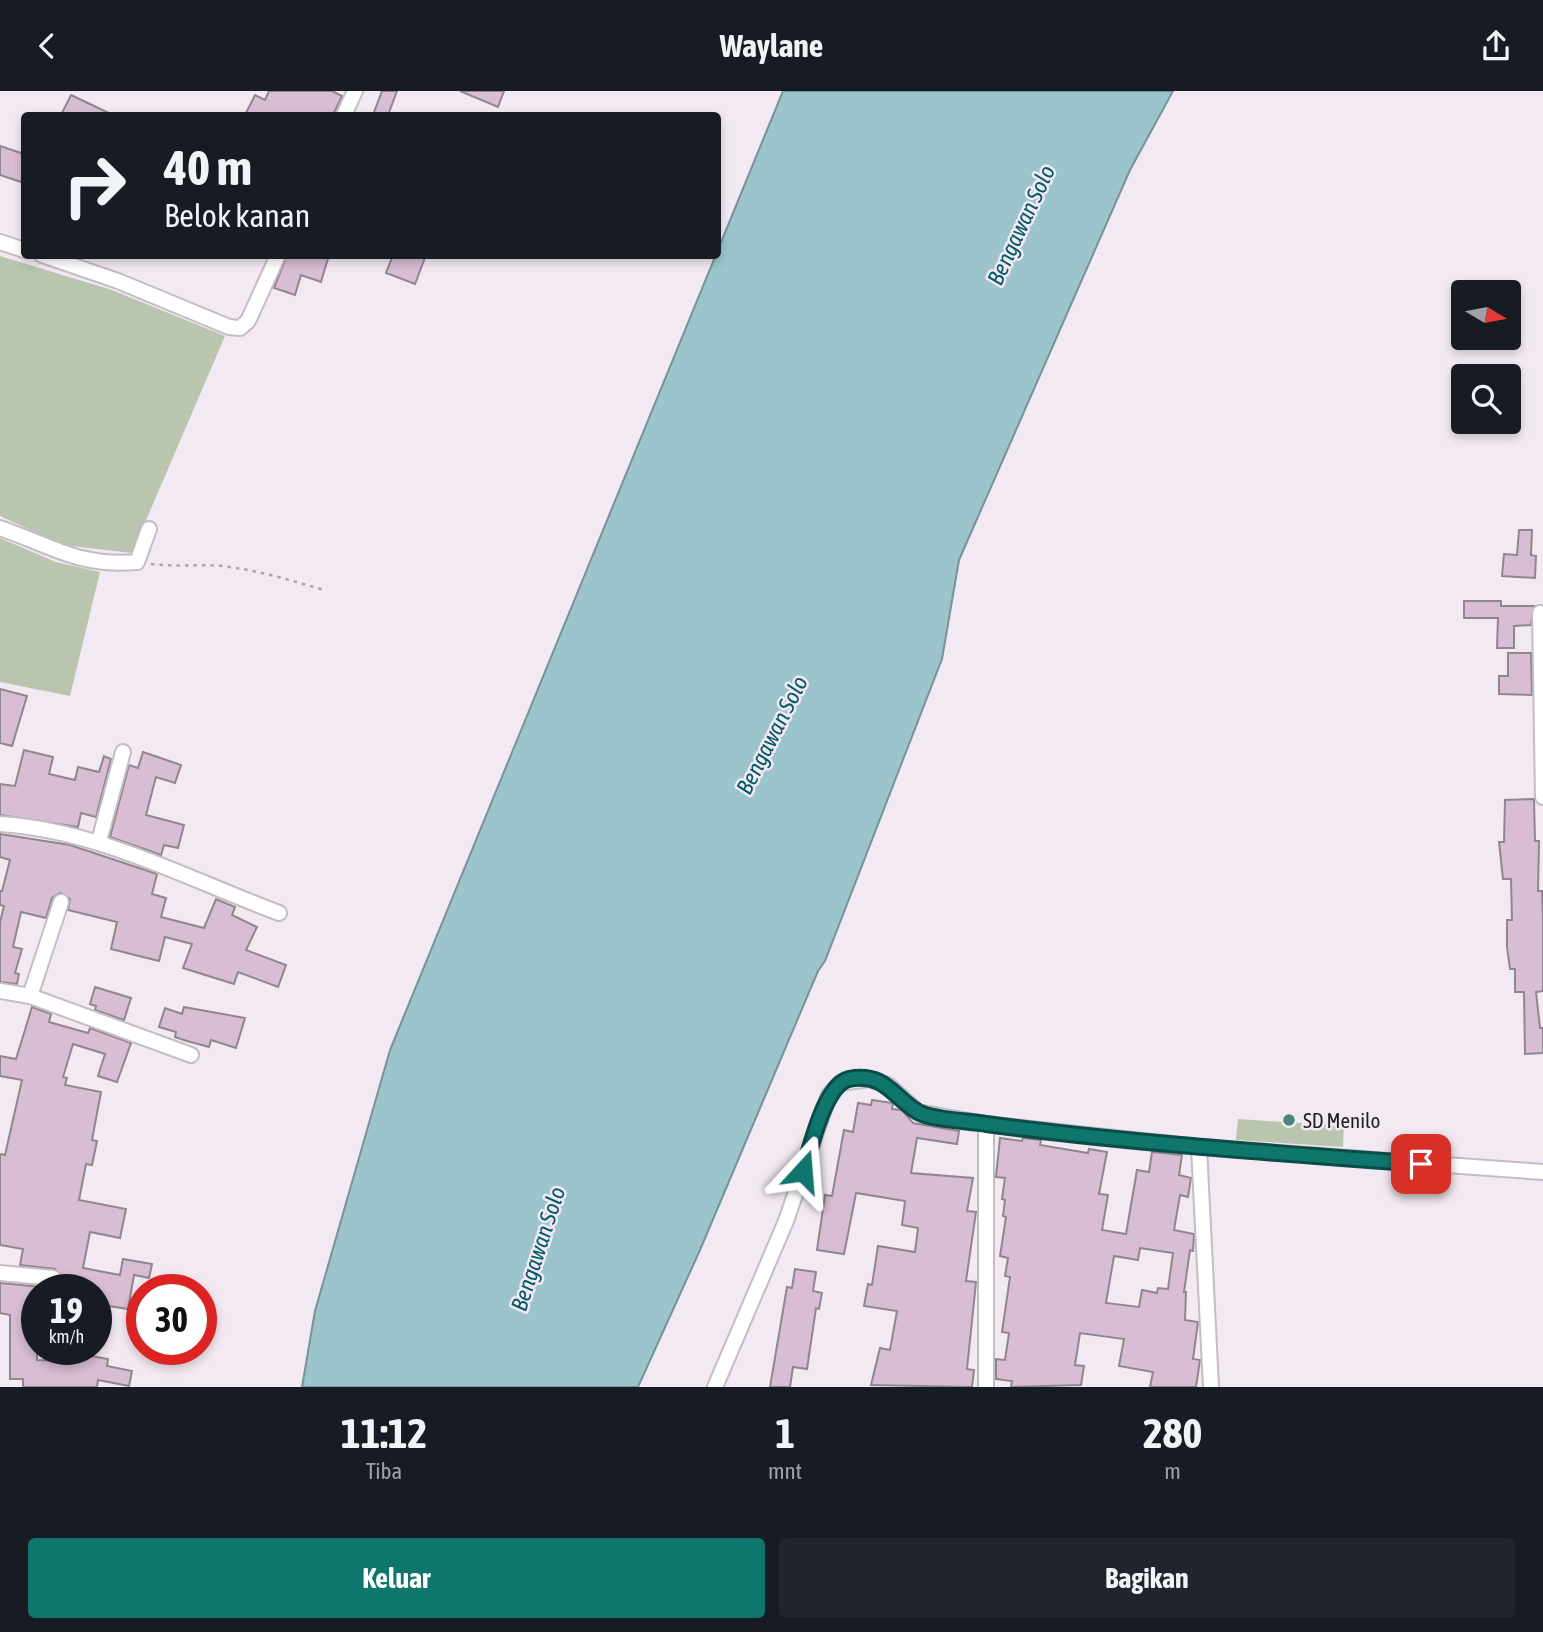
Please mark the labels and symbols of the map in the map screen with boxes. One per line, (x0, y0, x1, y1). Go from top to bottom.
water label: Bengawan Solo (982, 161, 1060, 289)
north arrow (1451, 280, 1521, 350)
water label: Bengawan Solo (731, 672, 813, 798)
place label: SD Menilo (1303, 1108, 1380, 1132)
marker: SD Menilo (1281, 1112, 1297, 1128)
position arrow (766, 1134, 840, 1208)
pin (1391, 1134, 1451, 1194)
water label: Bengawan Solo (506, 1184, 570, 1314)
speed limit sign: 30 (126, 1274, 217, 1365)

